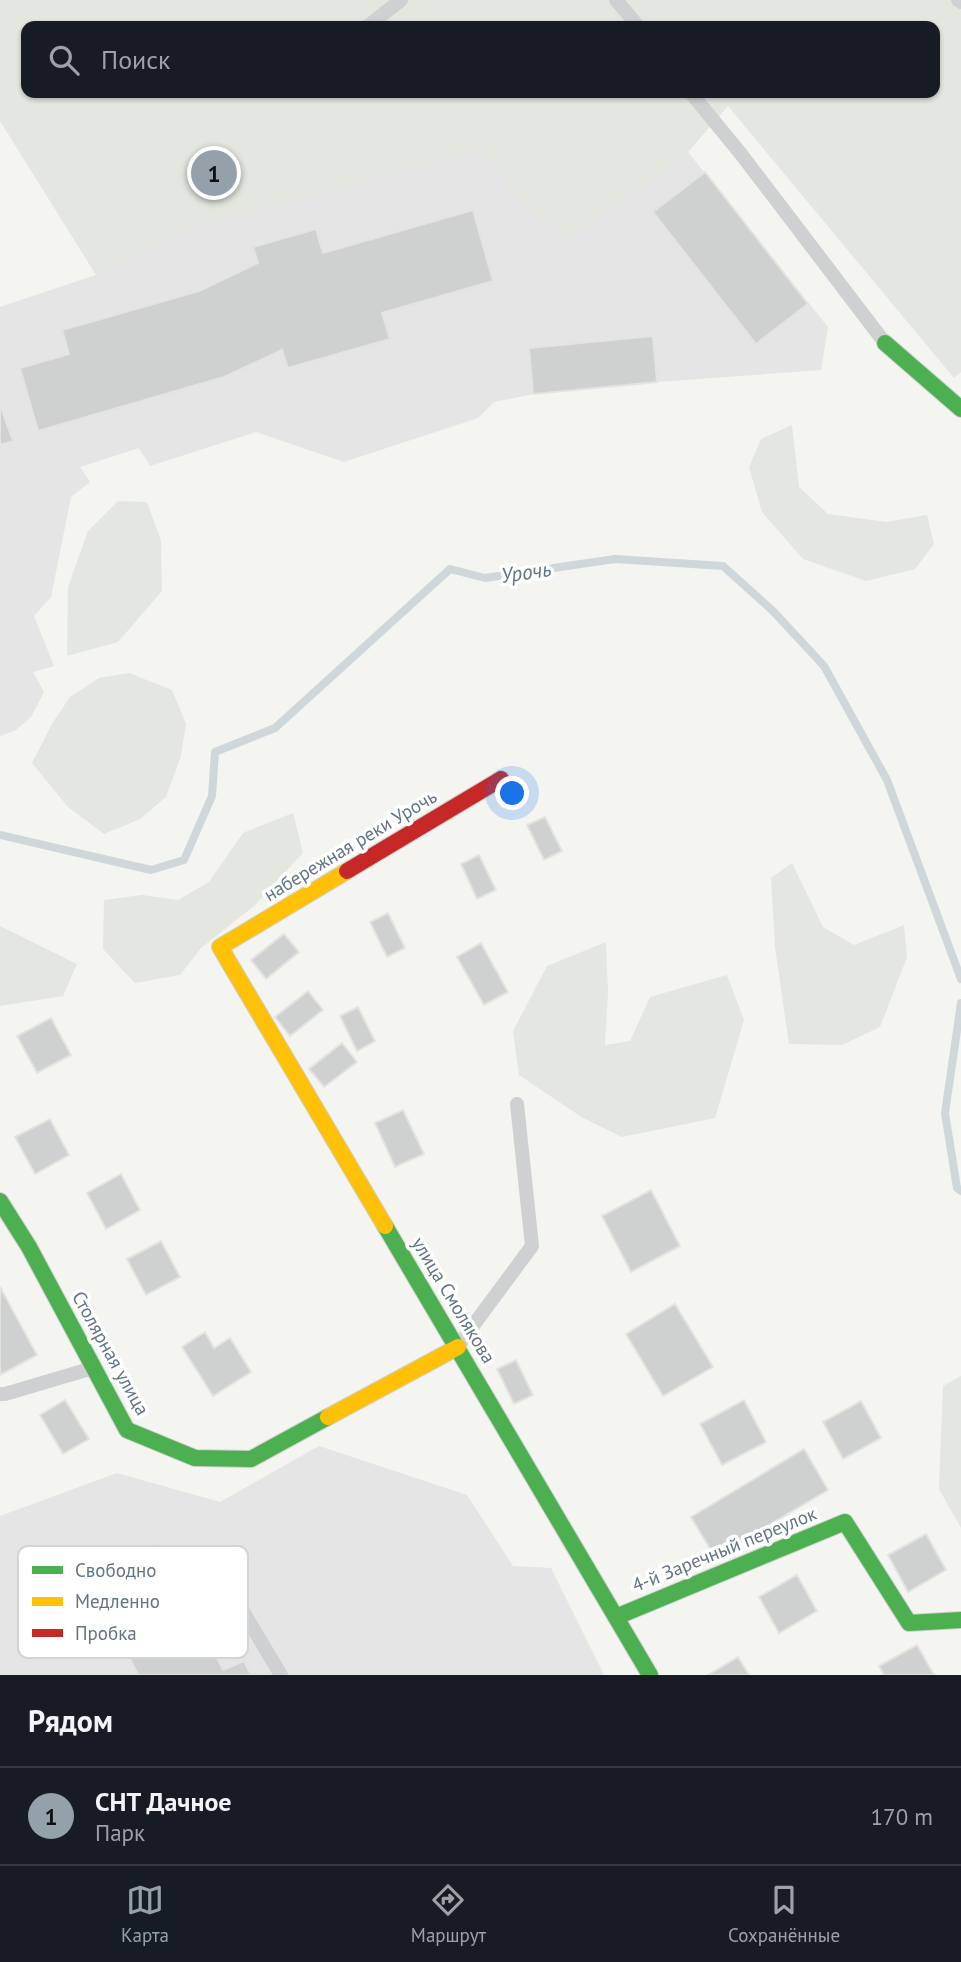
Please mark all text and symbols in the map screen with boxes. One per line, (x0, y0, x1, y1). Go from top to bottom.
search box (21, 21, 940, 98)
icon: search (45, 41, 83, 79)
text: Поиск (101, 43, 170, 76)
pin: 1 (191, 147, 237, 199)
water label: Урочь (499, 555, 553, 589)
your location (495, 776, 529, 810)
street label: набережная реки Урочь (259, 784, 441, 906)
street label: улица Смолякова (407, 1232, 501, 1368)
street label: Столярная улица (67, 1287, 155, 1419)
street label: 4-й Заречный переулок (628, 1501, 820, 1597)
legend (18, 1546, 248, 1658)
text: Свободно (75, 1558, 157, 1582)
text: Медленно (75, 1589, 160, 1613)
text: Пробка (75, 1621, 137, 1645)
text: Рядом (28, 1701, 113, 1740)
text: СНТ Дачное (95, 1785, 232, 1818)
text: 1 (44, 1802, 58, 1831)
text: 170 m (871, 1802, 933, 1831)
text: Парк (95, 1818, 145, 1847)
tab: Карта (121, 1881, 169, 1947)
tab: Маршрут (411, 1881, 486, 1947)
tab: Сохранённые (728, 1881, 840, 1947)

